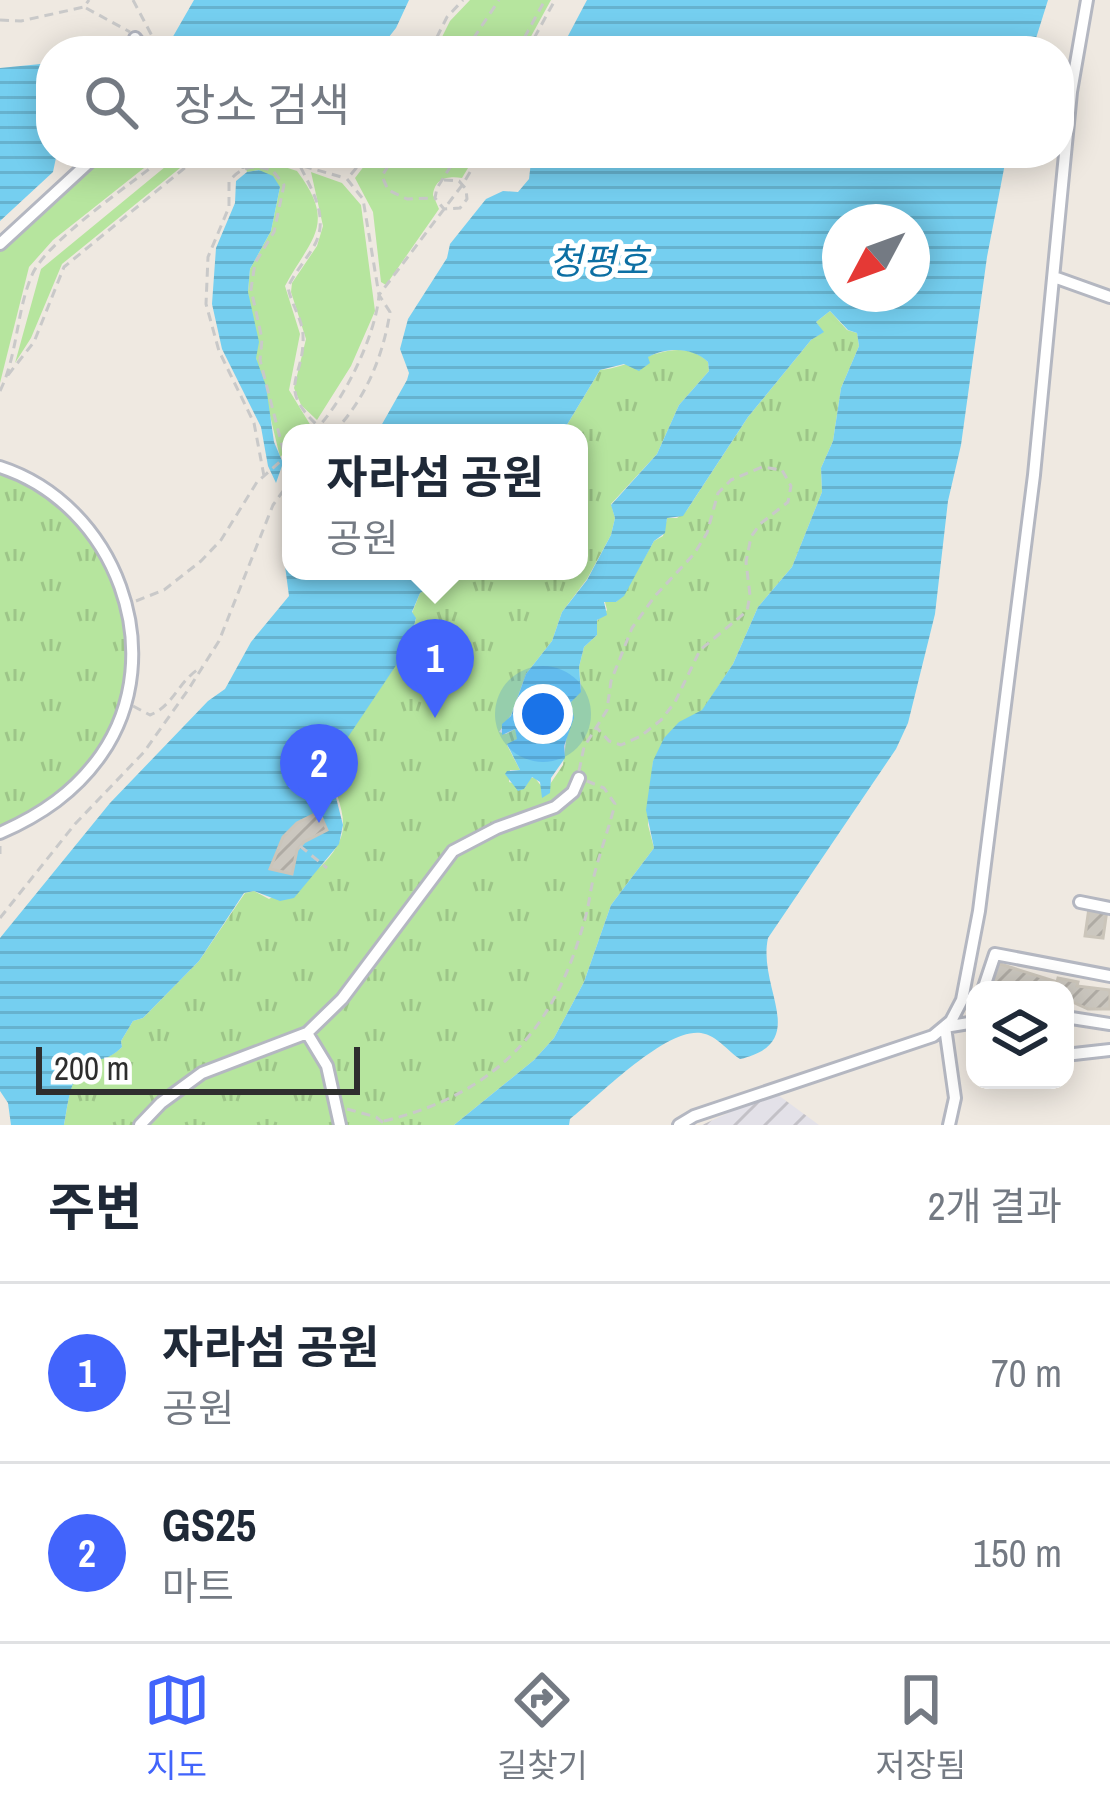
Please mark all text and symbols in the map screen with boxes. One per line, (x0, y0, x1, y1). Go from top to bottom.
search box (36, 36, 1074, 168)
icon: search (78, 69, 144, 135)
text: 장소 검색 (174, 74, 350, 135)
north arrow (822, 204, 930, 312)
water label: 청평호 (549, 237, 652, 285)
popup (282, 424, 588, 580)
text: 자라섬 공원 (326, 446, 544, 507)
text: 공원 (326, 512, 398, 564)
pin: 1 (396, 619, 474, 718)
your location (513, 684, 573, 744)
pin: 2 (280, 724, 358, 823)
map controls (966, 981, 1074, 1089)
button: layers (966, 981, 1074, 1089)
scale bar (36, 1041, 360, 1094)
text: 200 m (54, 1046, 129, 1090)
text: 주변 (48, 1172, 142, 1241)
text: 2개 결과 (928, 1180, 1062, 1232)
text: 자라섬 공원 (162, 1316, 379, 1377)
text: 1 (78, 1347, 96, 1399)
text: 70 m (991, 1347, 1062, 1399)
text: 공원 (162, 1382, 234, 1434)
text: GS25 (162, 1494, 256, 1555)
text: 2 (78, 1527, 96, 1579)
text: 150 m (973, 1527, 1062, 1579)
text: 마트 (162, 1560, 234, 1612)
tab: 지도 (144, 1667, 210, 1787)
tab: 길찾기 (497, 1667, 588, 1787)
tab: 저장됨 (875, 1667, 966, 1787)

